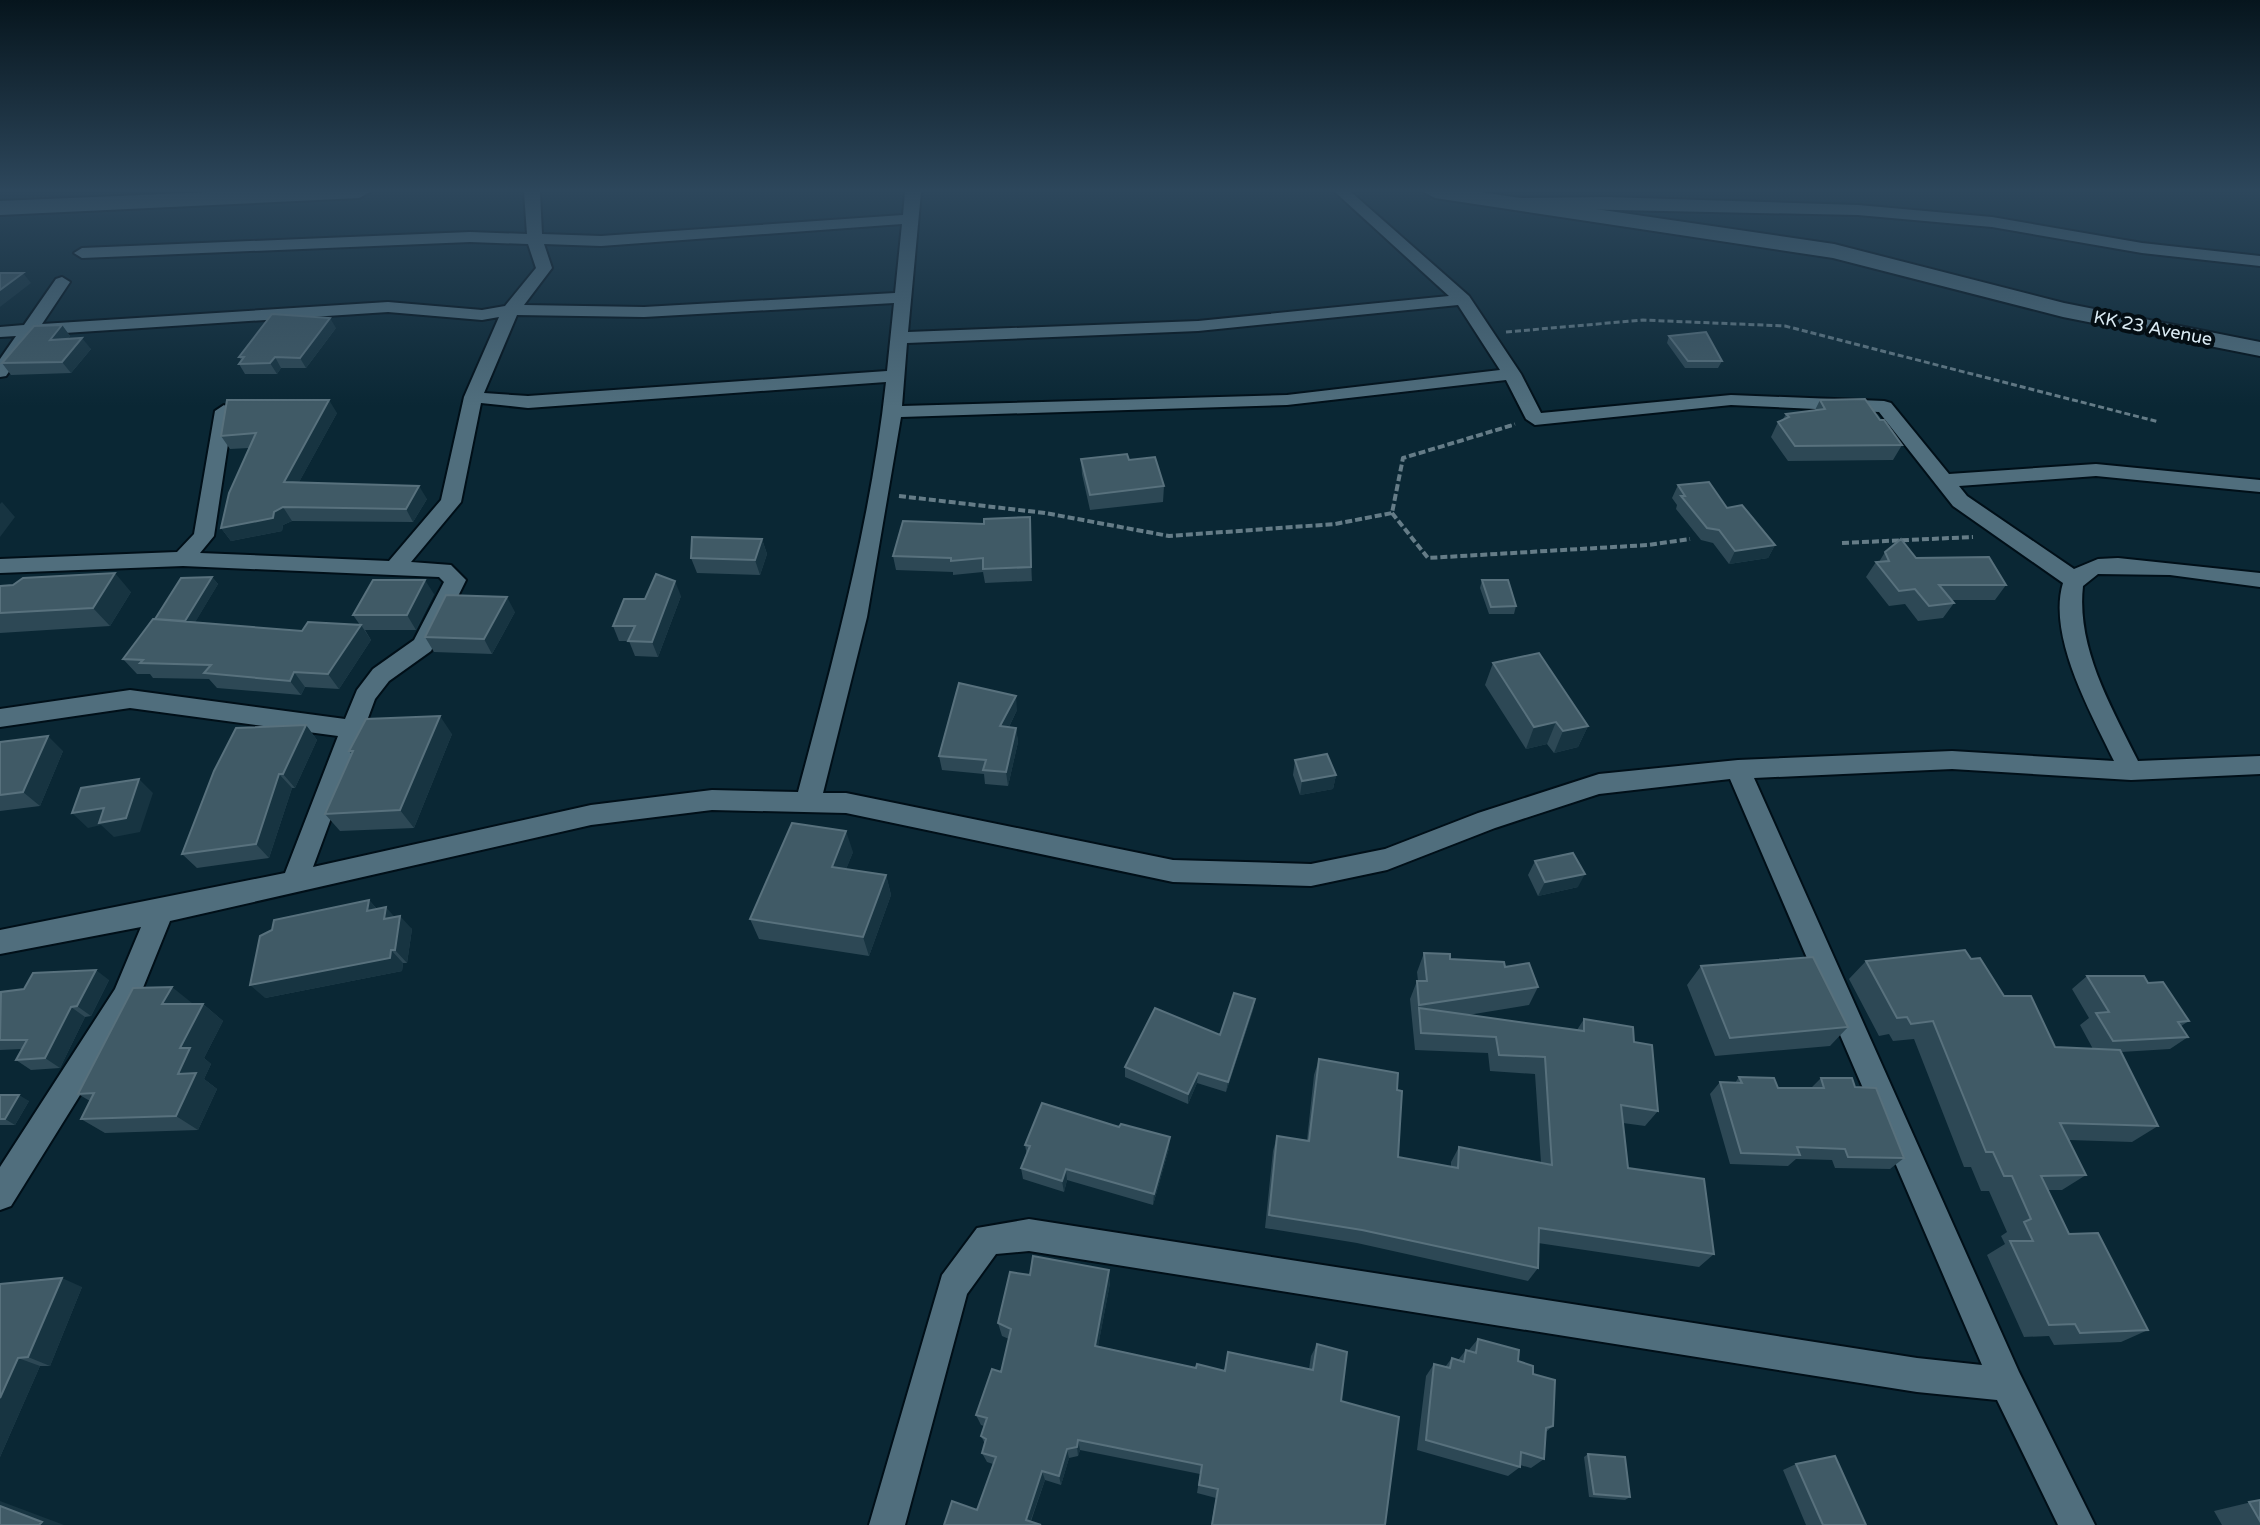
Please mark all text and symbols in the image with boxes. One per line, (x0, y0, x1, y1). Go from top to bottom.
street label: KK 23 Avenue (2092, 306, 2214, 350)

